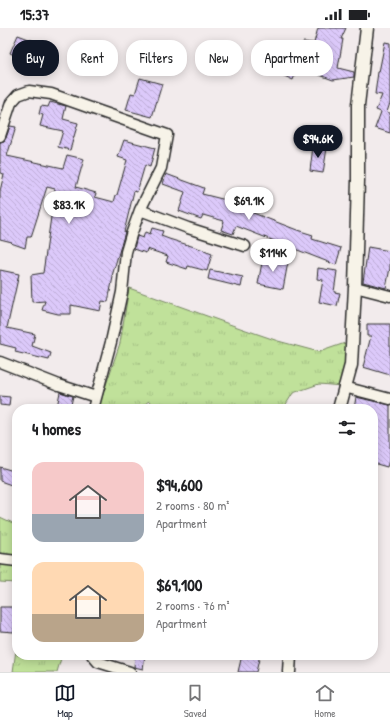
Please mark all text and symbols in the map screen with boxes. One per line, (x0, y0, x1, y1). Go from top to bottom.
text: 15:37 (20, 4, 49, 25)
chip: Buy (12, 40, 59, 76)
chip: Rent (67, 40, 118, 76)
chip: Filters (126, 40, 187, 76)
chip: New (195, 40, 243, 76)
chip: Apartment (251, 40, 333, 76)
pin: $94.6K (285, 125, 351, 159)
text: $94.6K (302, 129, 334, 147)
pin: $69.1K (216, 187, 282, 221)
pin: $83.1K (36, 191, 102, 225)
text: $69.1K (234, 191, 264, 209)
text: $83.1K (53, 195, 85, 213)
pin: $114K (245, 239, 301, 273)
text: $114K (259, 243, 287, 261)
text: 4 homes (32, 417, 81, 440)
icon: filters (336, 417, 358, 439)
text: $94,600 (156, 473, 203, 496)
icon: home (64, 478, 112, 526)
text: 2 rooms · 80 m² (156, 496, 229, 514)
text: Apartment (156, 514, 207, 532)
text: $69,100 (156, 573, 202, 596)
icon: home (64, 578, 112, 626)
text: 2 rooms · 76 m² (156, 596, 229, 614)
text: Apartment (156, 614, 207, 632)
tab: Map (54, 682, 76, 720)
tab: Saved (184, 682, 206, 720)
tab: Home (314, 682, 336, 720)

